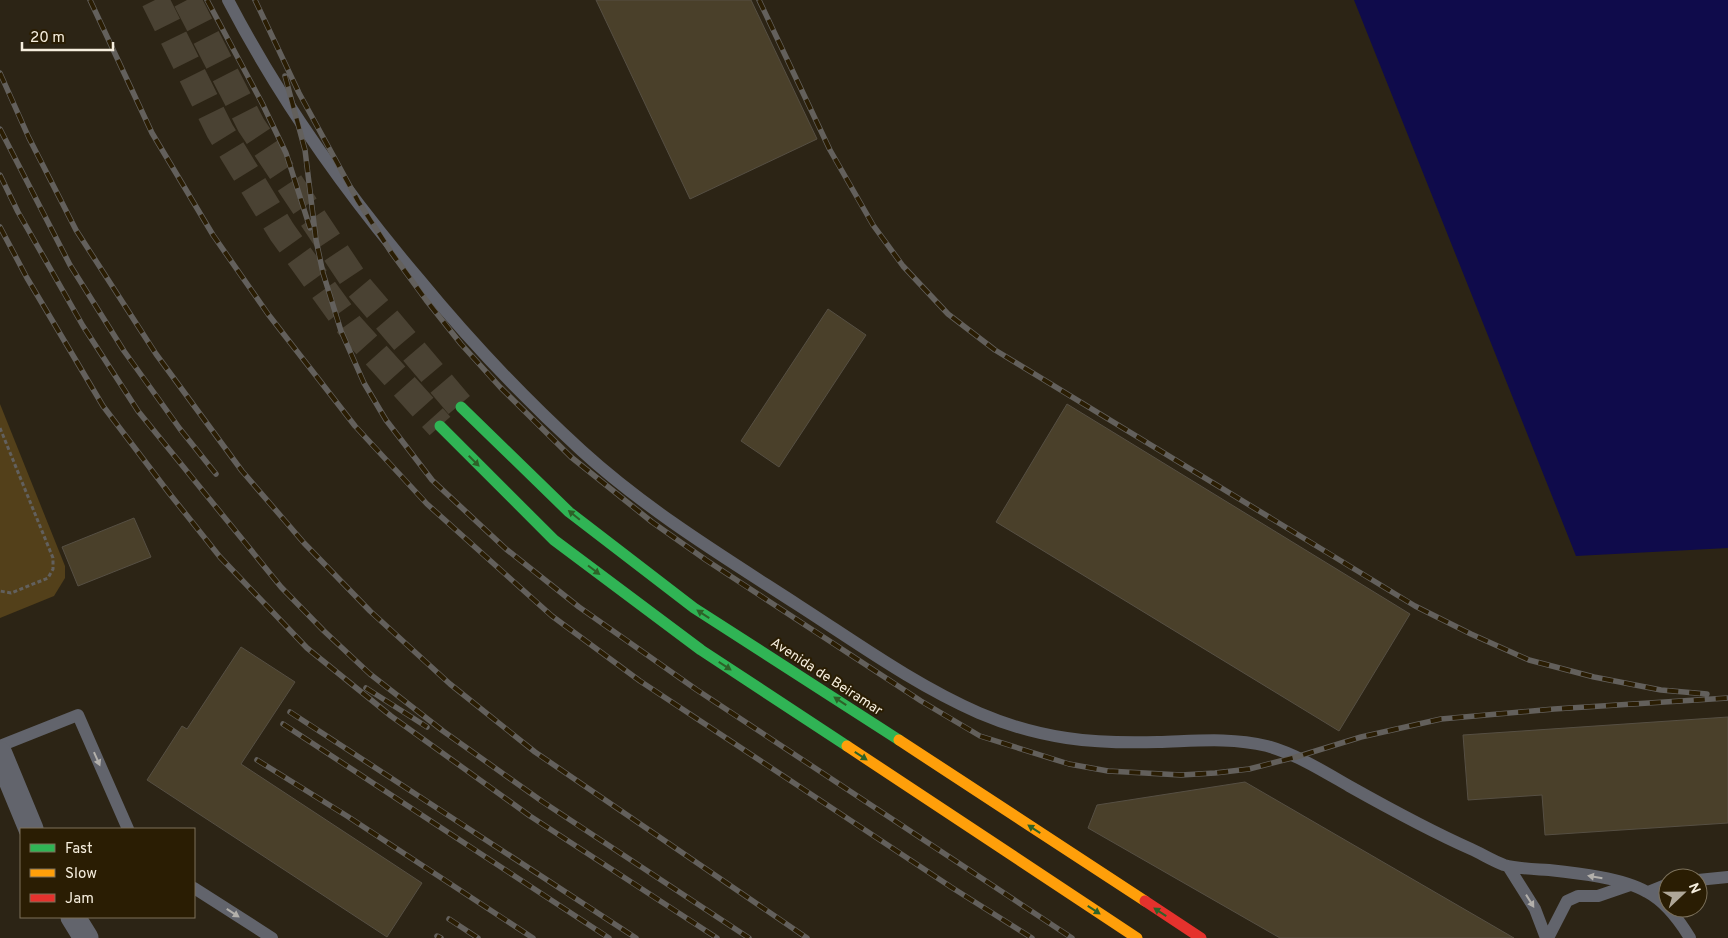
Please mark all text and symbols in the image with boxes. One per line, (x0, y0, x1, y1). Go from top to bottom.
scale bar (22, 20, 114, 52)
text: 20 m (30, 29, 65, 48)
one-way arrow (468, 455, 480, 467)
one-way arrow (567, 510, 580, 521)
one-way arrow (587, 565, 601, 575)
one-way arrow (696, 609, 709, 618)
street label: Avenida de Beiramar (767, 635, 886, 720)
one-way arrow (719, 661, 732, 671)
one-way arrow (833, 696, 846, 706)
one-way arrow (854, 751, 868, 761)
one-way arrow (94, 752, 102, 766)
one-way arrow (1027, 824, 1040, 834)
legend (20, 828, 195, 918)
text: Fast (65, 840, 93, 859)
text: Slow (65, 865, 97, 884)
north arrow (1658, 868, 1708, 918)
one-way arrow (1586, 872, 1602, 880)
text: N (1684, 881, 1703, 897)
text: Jam (65, 890, 94, 909)
one-way arrow (1525, 894, 1535, 907)
one-way arrow (1087, 905, 1101, 914)
one-way arrow (1153, 907, 1166, 916)
one-way arrow (226, 908, 240, 918)

